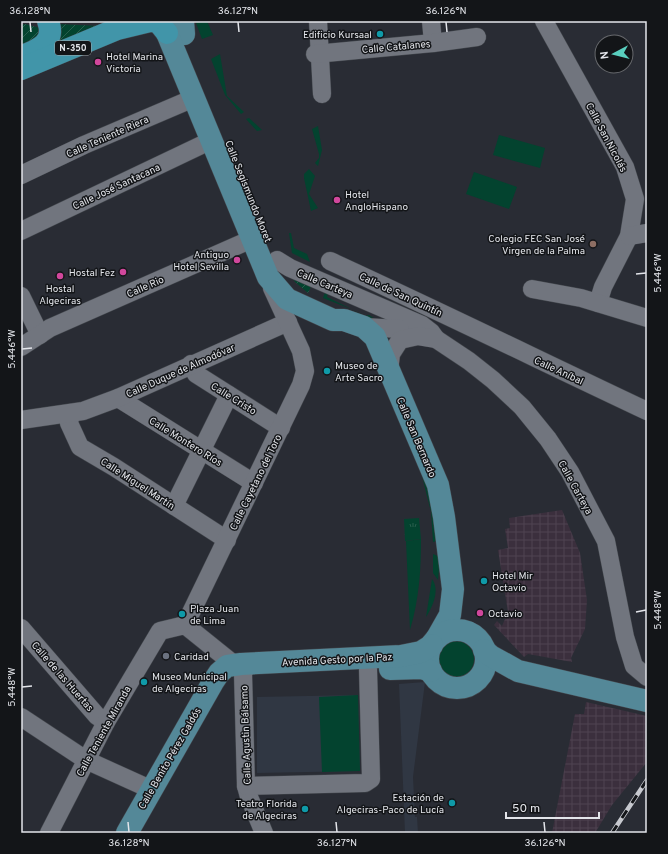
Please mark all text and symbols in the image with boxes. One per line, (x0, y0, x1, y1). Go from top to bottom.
text: 36.128°N (9, 5, 51, 18)
text: 36.127°N (218, 5, 258, 18)
text: 36.126°N (425, 5, 467, 18)
place label: Edificio Kursaal (303, 29, 372, 42)
marker: Edificio Kursaal (375, 29, 385, 39)
north arrow (594, 34, 634, 74)
street label: Calle Catalanes (361, 38, 431, 57)
road number: N-350 (55, 41, 91, 55)
text: N (598, 50, 612, 60)
place label: Hotel Marina Victoria (106, 51, 163, 76)
marker: Hotel Marina Victoria (93, 57, 103, 67)
street label: Calle San Nicolás (582, 101, 630, 175)
street label: Calle Teniente Riera (64, 113, 151, 161)
street label: Calle Segismundo Moret (221, 139, 274, 245)
street label: Calle José Santacana (71, 161, 163, 213)
place label: Hotel AngloHispano (345, 189, 409, 214)
marker: Hotel AngloHispano (332, 195, 342, 205)
place label: Colegio FEC San José Virgen de la Palma (488, 233, 585, 258)
marker: Colegio FEC San José Virgen de la Palma (588, 239, 598, 249)
place label: Antiguo Hotel Sevilla (173, 249, 229, 274)
text: 5.446°W (652, 253, 665, 293)
marker: Antiguo Hotel Sevilla (232, 255, 242, 265)
place label: Hostal Fez (69, 267, 115, 280)
marker: Hostal Fez (118, 267, 128, 277)
street label: Calle Carteya (294, 267, 354, 302)
street label: Calle de San Quintín (357, 270, 444, 320)
marker: Hostal Algeciras (55, 271, 65, 281)
street label: Calle Rio (125, 273, 167, 301)
place label: Hostal Algeciras (39, 283, 81, 308)
text: 5.446°W (6, 329, 19, 369)
street label: Calle Duque de Almodóvar (124, 341, 237, 401)
street label: Calle Aníbal (532, 354, 585, 388)
place label: Museo de Arte Sacro (335, 360, 383, 385)
marker: Museo de Arte Sacro (322, 366, 332, 376)
street label: Calle Cristo (208, 380, 259, 419)
street label: Calle San Bernardo (393, 395, 439, 480)
street label: Calle Montero Ríos (146, 415, 224, 470)
street label: Calle Cayetano del Toro (227, 432, 285, 533)
street label: Calle Miguel Martín (98, 455, 177, 513)
street label: Calle Carteya (555, 458, 595, 517)
place label: Hotel Mir Octavio (492, 570, 533, 595)
marker: Hotel Mir Octavio (479, 576, 489, 586)
text: 5.448°W (652, 590, 665, 630)
place label: Plaza Juan de Lima (190, 603, 239, 628)
marker: Octavio (475, 608, 485, 618)
place label: Octavio (488, 608, 523, 621)
marker: Plaza Juan de Lima (177, 609, 187, 619)
street label: Calle de las Huertas (28, 639, 96, 715)
marker: Caridad (161, 651, 171, 661)
place label: Caridad (174, 651, 209, 664)
street label: Avenida Gesto por la Paz (281, 651, 393, 670)
text: 5.448°W (6, 667, 19, 707)
place label: Museo Municipal de Algeciras (152, 671, 227, 696)
marker: Museo Municipal de Algeciras (139, 677, 149, 687)
street label: Calle Teniente Miranda (74, 684, 135, 779)
street label: Calle Agustin Bálsamo (238, 685, 255, 785)
street label: Calle Benito Pérez Galdós (136, 705, 205, 812)
place label: Estación de Algeciras-Paco de Lucía (337, 792, 444, 817)
scale bar (506, 794, 599, 820)
place label: Teatro Florida de Algeciras (236, 798, 297, 823)
marker: Estación de Algeciras-Paco de Lucía (447, 798, 457, 808)
text: 50 m (512, 801, 540, 817)
marker: Teatro Florida de Algeciras (300, 804, 310, 814)
text: 36.128°N (108, 837, 150, 850)
text: 36.127°N (317, 837, 357, 850)
text: 36.126°N (524, 837, 566, 850)

